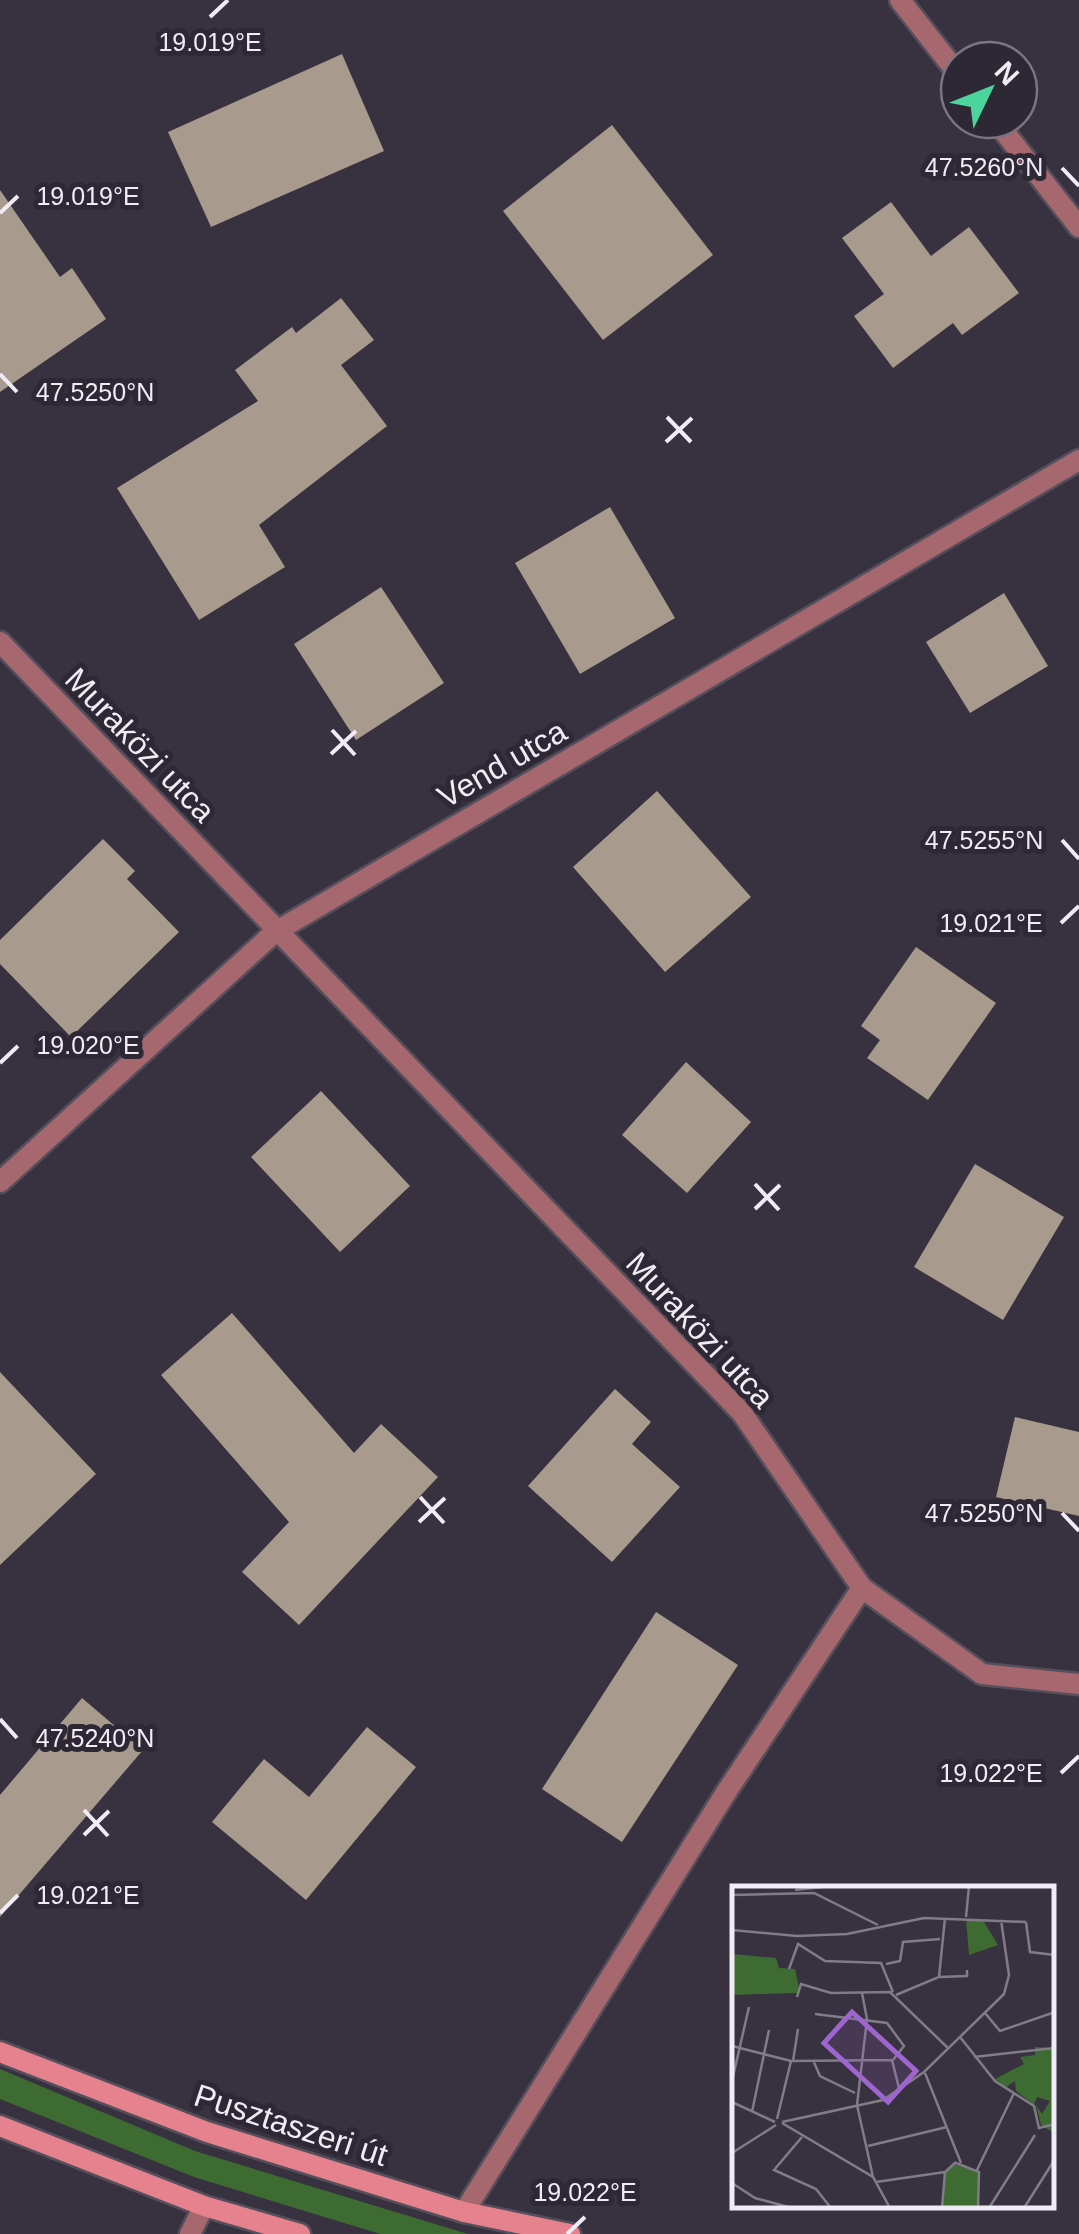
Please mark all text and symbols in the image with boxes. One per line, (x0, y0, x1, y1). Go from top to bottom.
text: 19.019°E (158, 28, 262, 56)
north arrow (939, 40, 1039, 140)
text: N (989, 55, 1025, 91)
text: 47.5260°N (925, 153, 1043, 181)
text: 19.019°E (36, 182, 140, 210)
text: 47.5250°N (36, 378, 154, 406)
street label: Muraközi utca (58, 661, 222, 829)
street label: Vend utca (431, 713, 573, 815)
text: 47.5255°N (925, 826, 1043, 854)
text: 19.021°E (939, 909, 1043, 937)
text: 19.020°E (36, 1031, 140, 1059)
street label: Muraközi utca (619, 1245, 781, 1415)
text: 47.5250°N (925, 1499, 1043, 1527)
text: 47.5240°N (36, 1724, 154, 1752)
text: 19.022°E (939, 1759, 1043, 1787)
text: 19.021°E (36, 1881, 140, 1909)
inset map (732, 1886, 1054, 2209)
street label: Pusztaszeri út (190, 2077, 392, 2173)
text: 19.022°E (533, 2178, 637, 2206)

